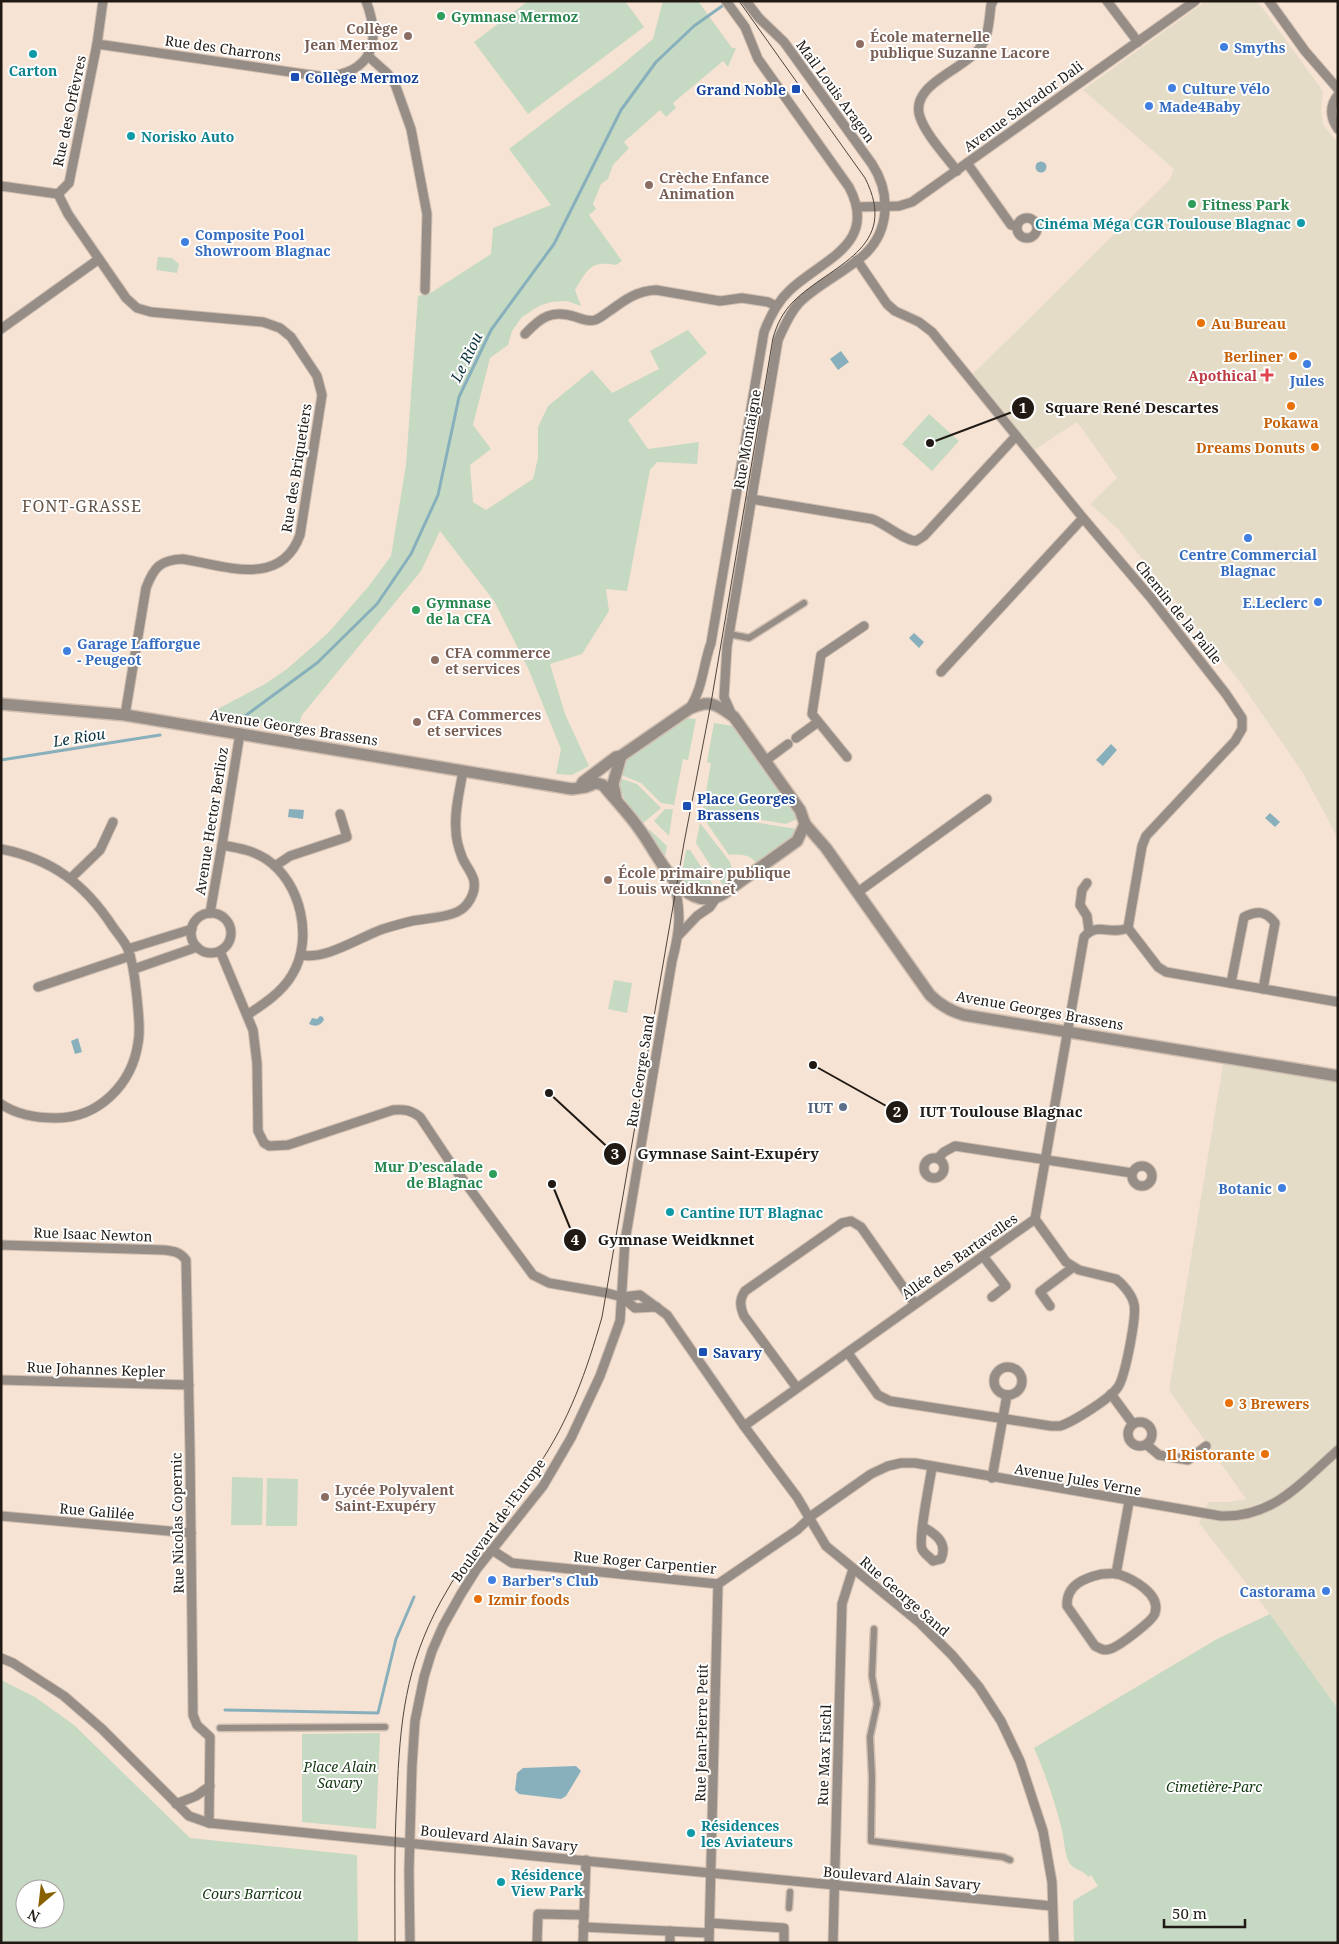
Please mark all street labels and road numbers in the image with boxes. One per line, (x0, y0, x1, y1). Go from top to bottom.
street label: Rue des Charrons (164, 30, 282, 66)
street label: Mail Louis Aragon (792, 36, 880, 146)
street label: Rue des Orfèvres (48, 54, 90, 168)
street label: Avenue Salvador Dali (959, 56, 1087, 156)
street label: Rue Montaigne (729, 388, 765, 490)
street label: Rue des Briquetiers (276, 402, 316, 534)
street label: Chemin de la Paille (1131, 556, 1227, 668)
street label: Avenue Georges Brassens (209, 704, 379, 750)
street label: Avenue Hector Berlioz (190, 746, 232, 896)
street label: Avenue Georges Brassens (955, 986, 1125, 1034)
street label: Rue George Sand (622, 1013, 658, 1128)
street label: Allée des Bartavelles (897, 1209, 1021, 1303)
street label: Rue Isaac Newton (33, 1222, 153, 1246)
street label: Rue Johannes Kepler (26, 1357, 166, 1381)
street label: Rue Nicolas Copernic (166, 1452, 188, 1594)
street label: Boulevard de l'Europe (447, 1454, 549, 1586)
street label: Avenue Jules Verne (1013, 1458, 1143, 1500)
street label: Rue Galilée (59, 1498, 135, 1524)
street label: Rue Roger Carpentier (573, 1546, 718, 1578)
street label: Rue George Sand (856, 1552, 954, 1641)
street label: Rue Jean-Pierre Petit (690, 1664, 712, 1802)
street label: Rue Max Fischl (813, 1703, 835, 1806)
street label: Boulevard Alain Savary (419, 1820, 579, 1856)
street label: Boulevard Alain Savary (822, 1862, 982, 1894)

